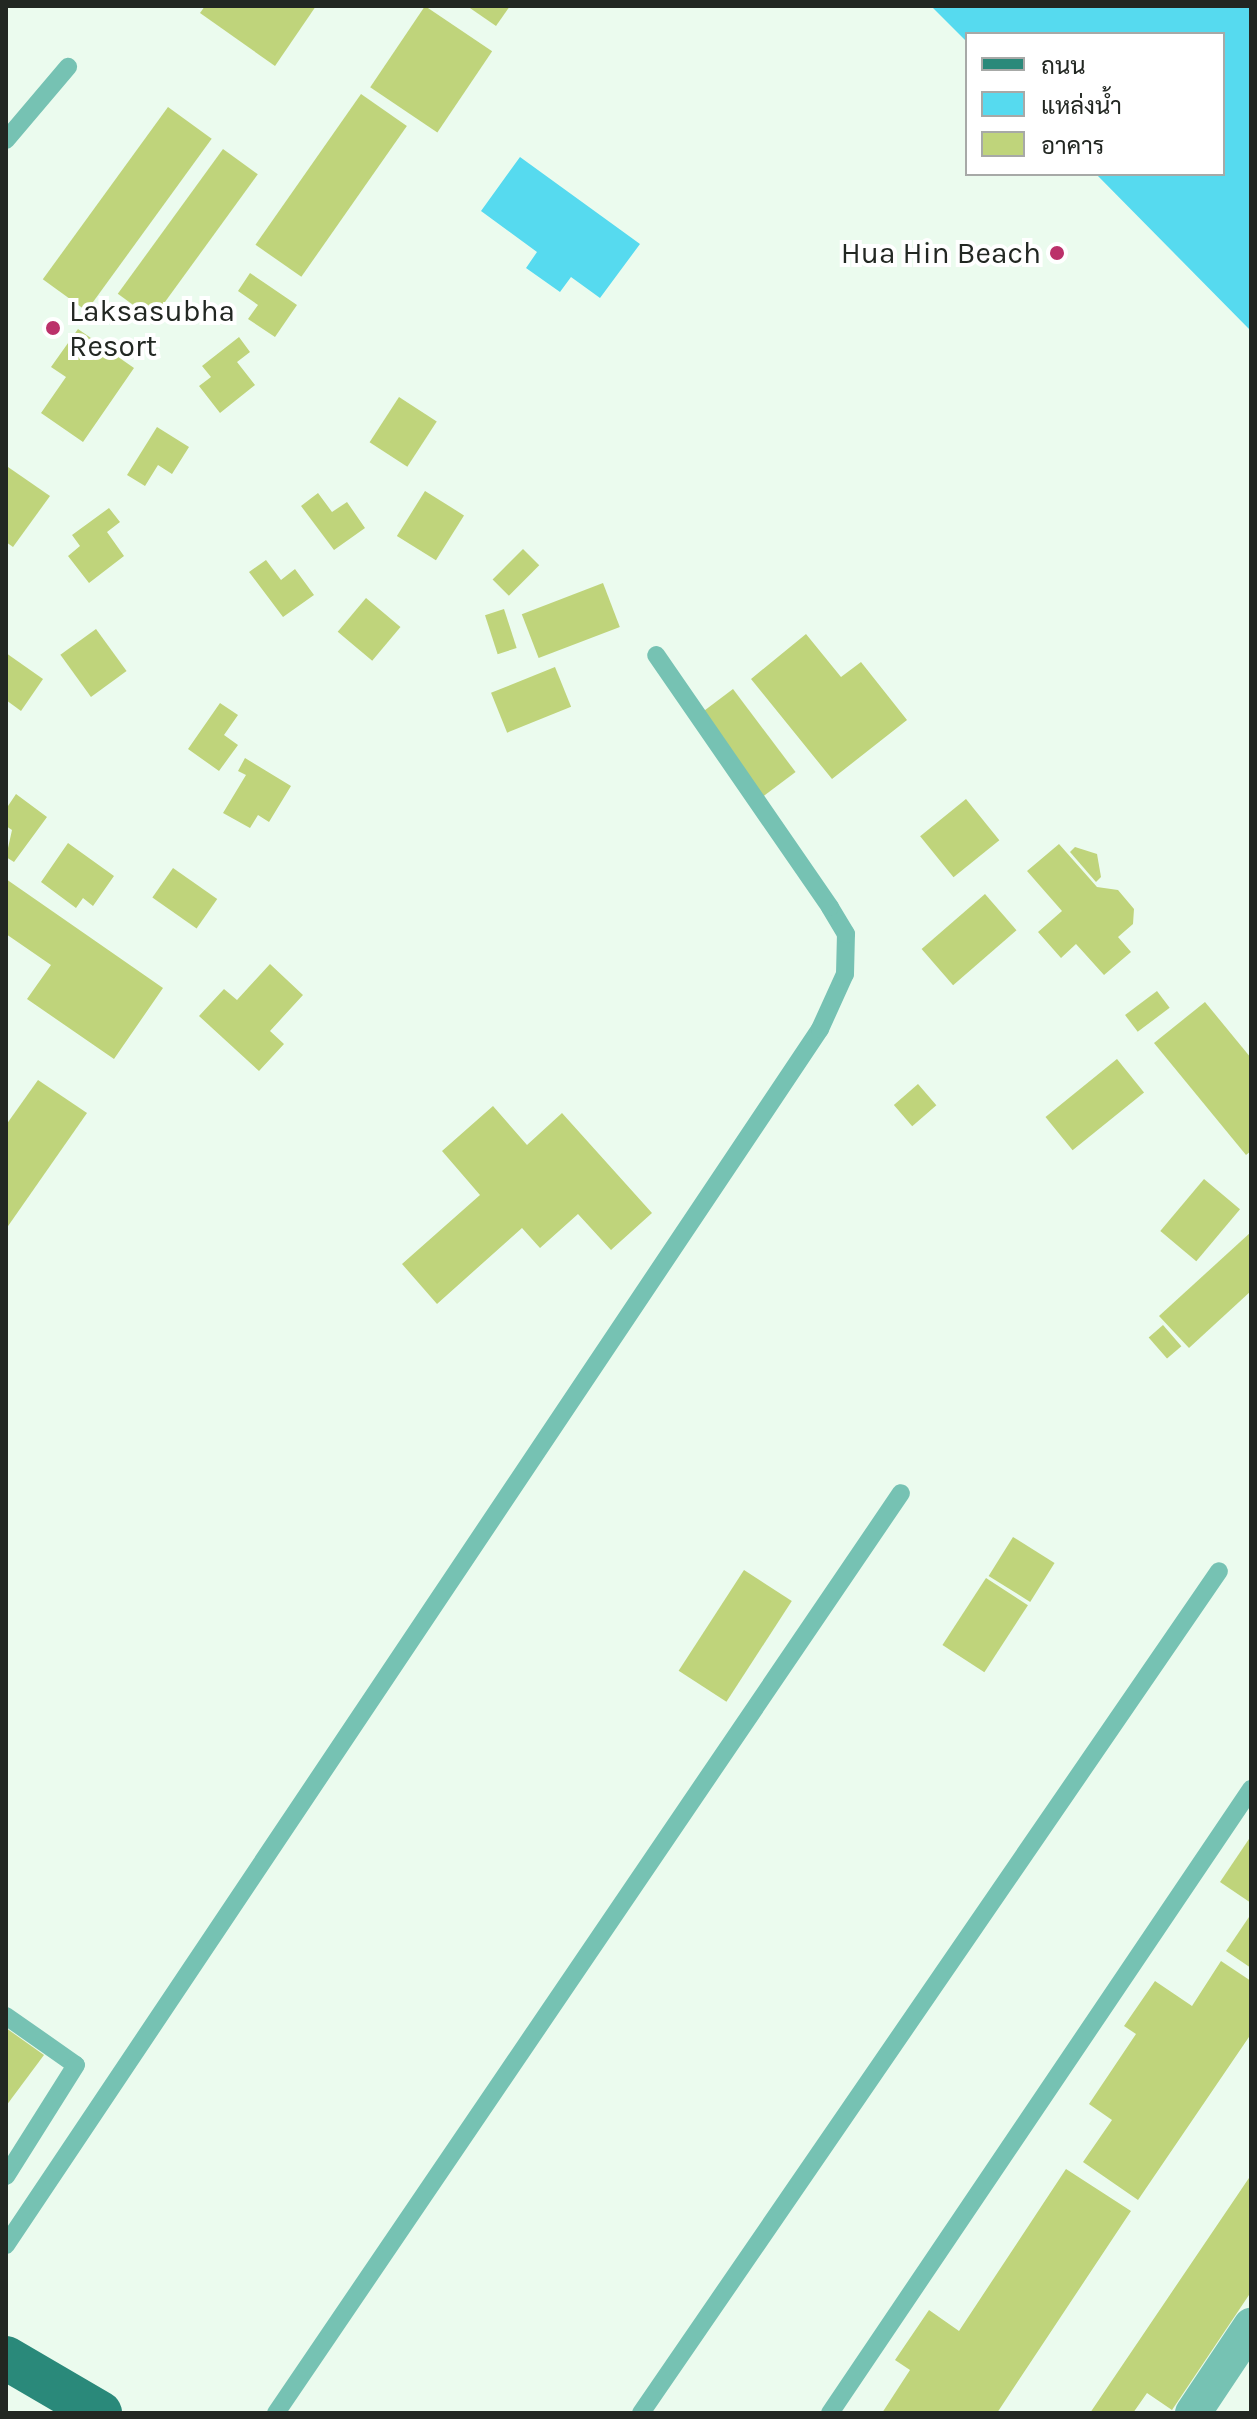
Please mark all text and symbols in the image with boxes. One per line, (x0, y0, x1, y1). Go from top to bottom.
legend (965, 32, 1225, 176)
text: ถนน (1041, 52, 1086, 80)
text: แหล่งน้ำ (1041, 92, 1122, 120)
text: อาคาร (1041, 132, 1104, 160)
place label: Hua Hin Beach (841, 235, 1041, 271)
marker: Hua Hin Beach (1048, 244, 1066, 262)
place label: Laksasubha Resort (69, 293, 235, 364)
marker: Laksasubha Resort (44, 319, 62, 337)

